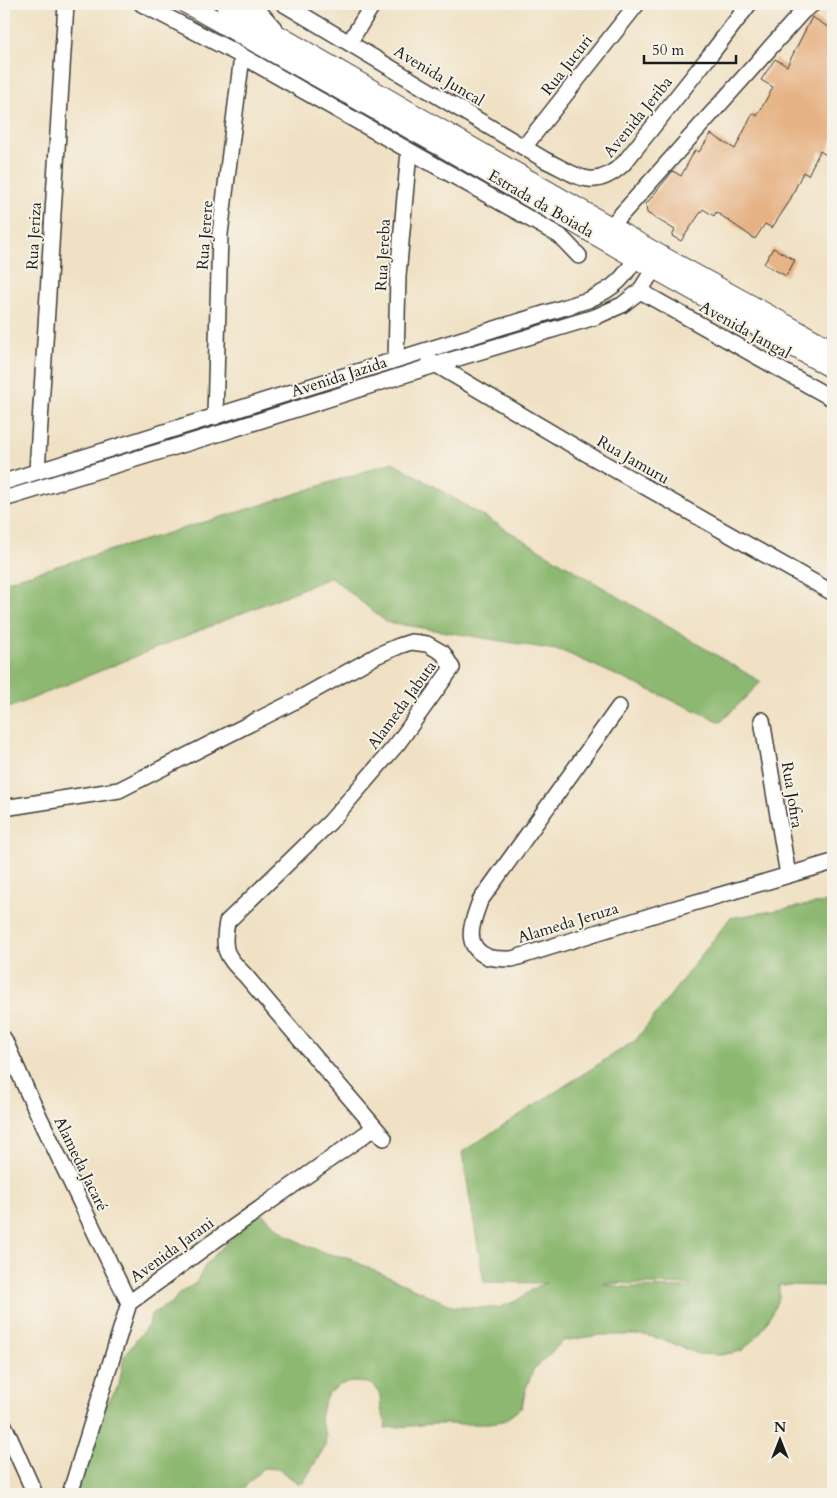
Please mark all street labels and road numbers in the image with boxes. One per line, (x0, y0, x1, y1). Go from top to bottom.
street label: Rua Jucuri (536, 30, 598, 100)
street label: Avenida Juncal (390, 40, 488, 112)
street label: Avenida Jeriba (598, 72, 678, 162)
street label: Estrada da Boiada (484, 165, 598, 243)
street label: Rua Jerere (192, 199, 218, 271)
street label: Rua Jeriza (21, 201, 47, 271)
street label: Rua Jereba (370, 218, 396, 292)
street label: Avenida Jangal (695, 296, 795, 364)
street label: Avenida Jazida (288, 351, 390, 403)
street label: Rua Jamuru (593, 430, 673, 490)
street label: Alameda Jabuta (362, 656, 442, 754)
street label: Rua Jofira (776, 760, 808, 830)
street label: Alameda Jeruza (515, 897, 621, 949)
street label: Alameda Jacaré (49, 1113, 113, 1215)
street label: Avenida Jarani (126, 1212, 219, 1288)

